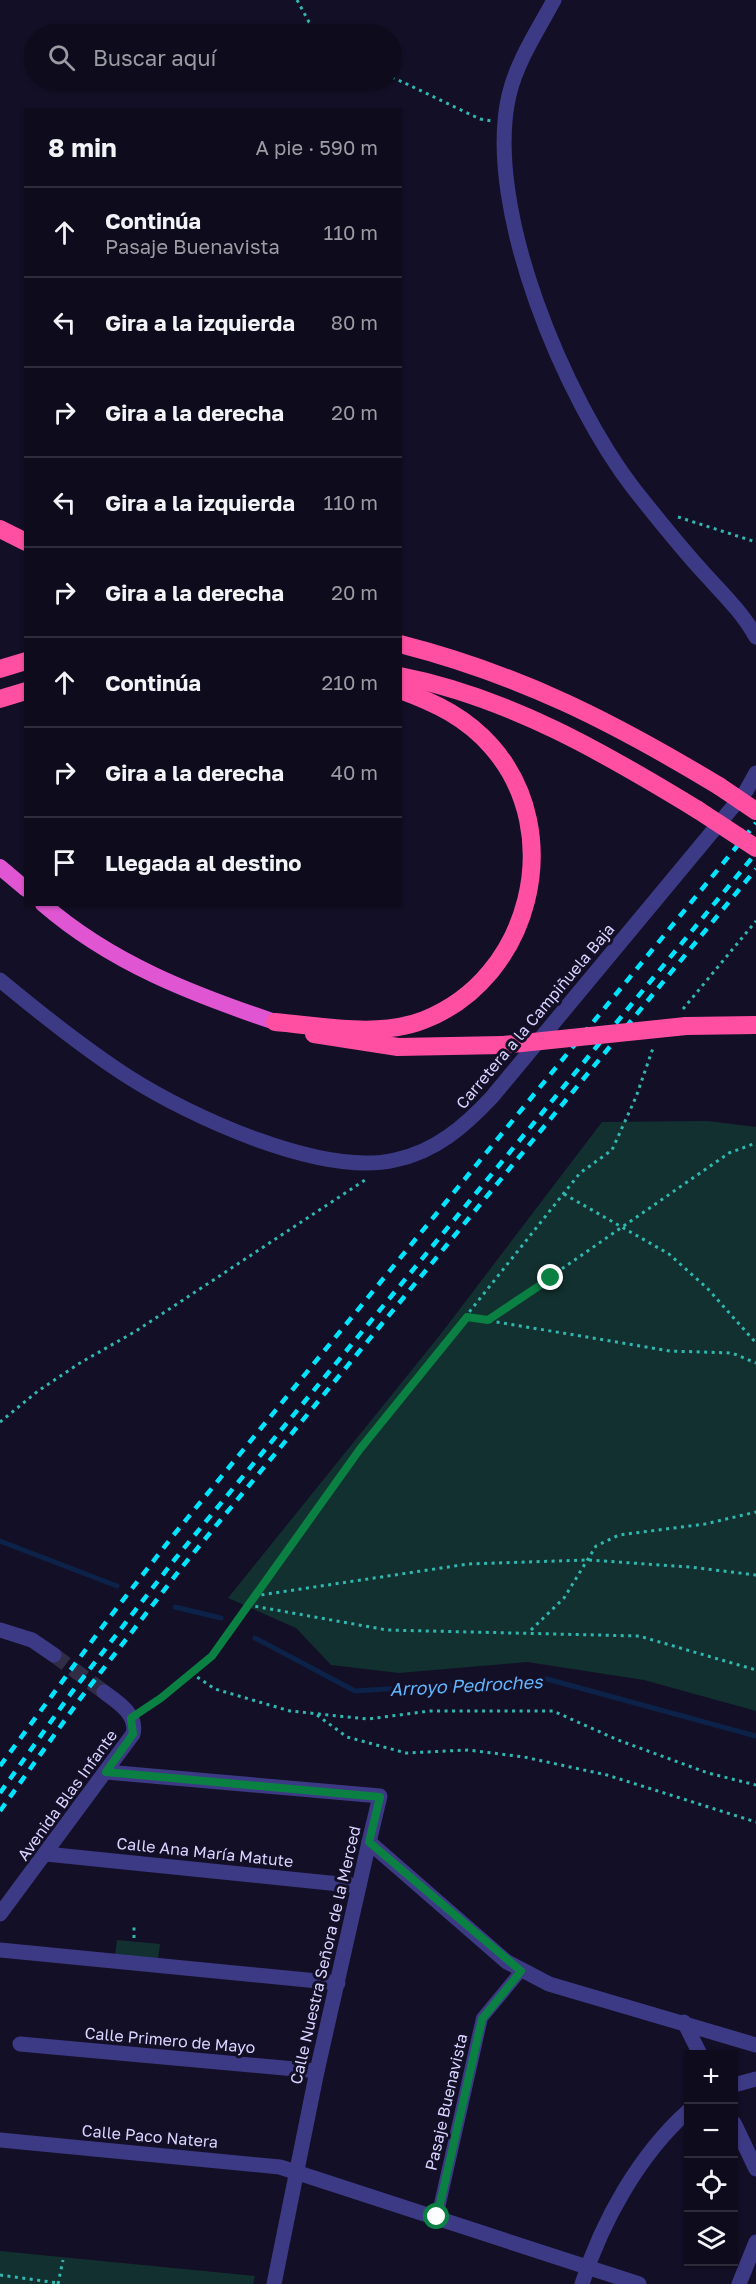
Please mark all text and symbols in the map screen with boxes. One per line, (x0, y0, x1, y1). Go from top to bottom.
search box (24, 24, 402, 90)
icon: search (45, 41, 78, 74)
text: Buscar aquí (93, 44, 216, 71)
text: 8 min (48, 132, 117, 163)
text: A pie · 590 m (256, 135, 378, 159)
text: Continúa (105, 207, 201, 234)
icon: ahead (48, 216, 81, 249)
text: 110 m (324, 220, 378, 244)
text: Pasaje Buenavista (105, 234, 280, 258)
icon: left (48, 306, 81, 339)
text: Gira a la izquierda (105, 309, 295, 336)
text: 80 m (331, 310, 378, 334)
icon: right (48, 396, 81, 429)
text: Gira a la derecha (105, 399, 284, 426)
text: 20 m (331, 400, 378, 424)
icon: left (48, 486, 81, 519)
text: Gira a la izquierda (105, 489, 295, 516)
text: 110 m (324, 490, 378, 514)
icon: right (48, 576, 81, 609)
text: Gira a la derecha (105, 579, 284, 606)
text: 20 m (331, 580, 378, 604)
icon: ahead (48, 666, 81, 699)
text: Continúa (105, 669, 201, 696)
text: 210 m (322, 670, 378, 694)
icon: right (48, 756, 81, 789)
text: Gira a la derecha (105, 759, 284, 786)
text: 40 m (331, 760, 378, 784)
icon: arrive (48, 846, 81, 879)
text: Llegada al destino (105, 849, 302, 876)
street label: Carretera a la Campiñuela Baja (452, 919, 618, 1113)
route end (537, 1264, 563, 1290)
water label: Arroyo Pedroches (389, 1670, 544, 1700)
street label: Avenida Blas Infante (13, 1726, 121, 1864)
street label: Calle Nuestra Señora de la Merced (285, 1824, 365, 2086)
street label: Calle Ana María Matute (116, 1833, 294, 1871)
street label: Calle Primero de Mayo (84, 2023, 256, 2057)
street label: Pasaje Buenavista (421, 2032, 471, 2172)
map controls (684, 2050, 738, 2266)
button: + (684, 2050, 738, 2104)
button: − (684, 2104, 738, 2158)
street label: Calle Paco Natera (81, 2120, 219, 2152)
button: locate (684, 2158, 738, 2212)
route start (423, 2203, 449, 2229)
button: layers (684, 2212, 738, 2266)

